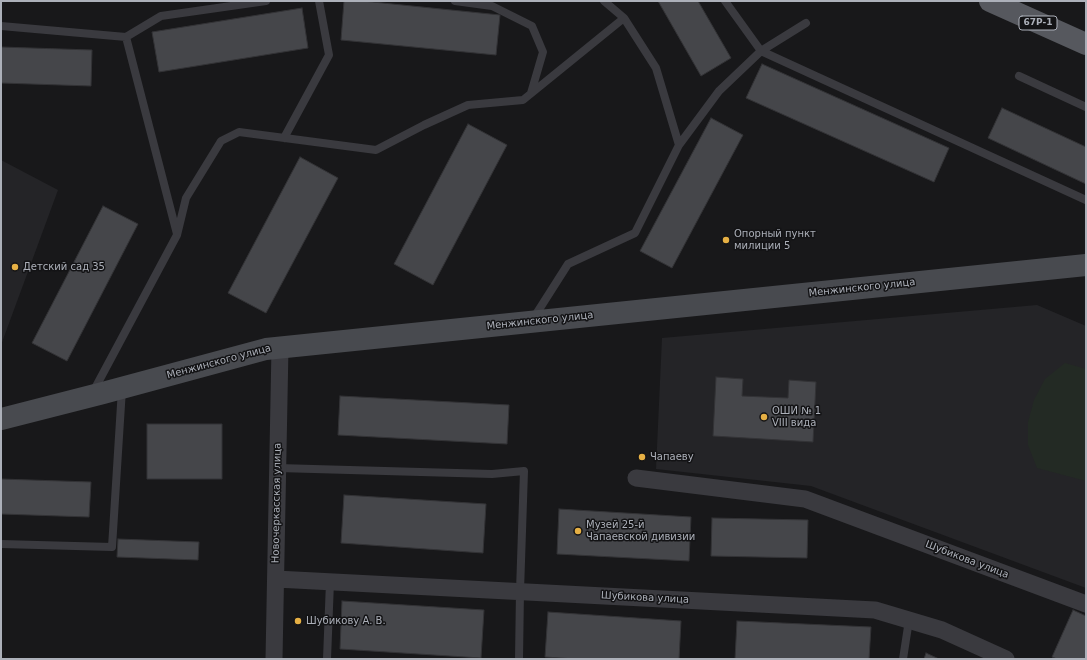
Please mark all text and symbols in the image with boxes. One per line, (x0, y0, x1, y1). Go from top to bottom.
road number: 67Р-1 (1019, 16, 1057, 30)
place label: Опорный пункт милиции 5 (734, 228, 816, 252)
marker: Опорный пункт милиции 5 (721, 235, 731, 245)
place label: Детский сад 35 (23, 261, 105, 273)
marker: Детский сад 35 (10, 262, 20, 272)
street label: Менжинского улица (808, 276, 916, 300)
street label: Менжинского улица (486, 309, 594, 333)
street label: Менжинского улица (166, 342, 272, 382)
place label: ОШИ № 1 VIII вида (772, 405, 821, 428)
marker: ОШИ № 1 VIII вида (759, 412, 769, 422)
street label: Новочеркасская улица (270, 443, 284, 563)
place label: Чапаеву (650, 451, 694, 463)
marker: Чапаеву (637, 452, 647, 462)
place label: Музей 25-й Чапаевской дивизии (586, 519, 695, 542)
marker: Музей 25-й Чапаевской дивизии (573, 526, 583, 536)
street label: Шубикова улица (924, 539, 1010, 581)
street label: Шубикова улица (601, 590, 689, 606)
place label: Шубикову А. В. (306, 615, 386, 627)
marker: Шубикову А. В. (293, 616, 303, 626)

